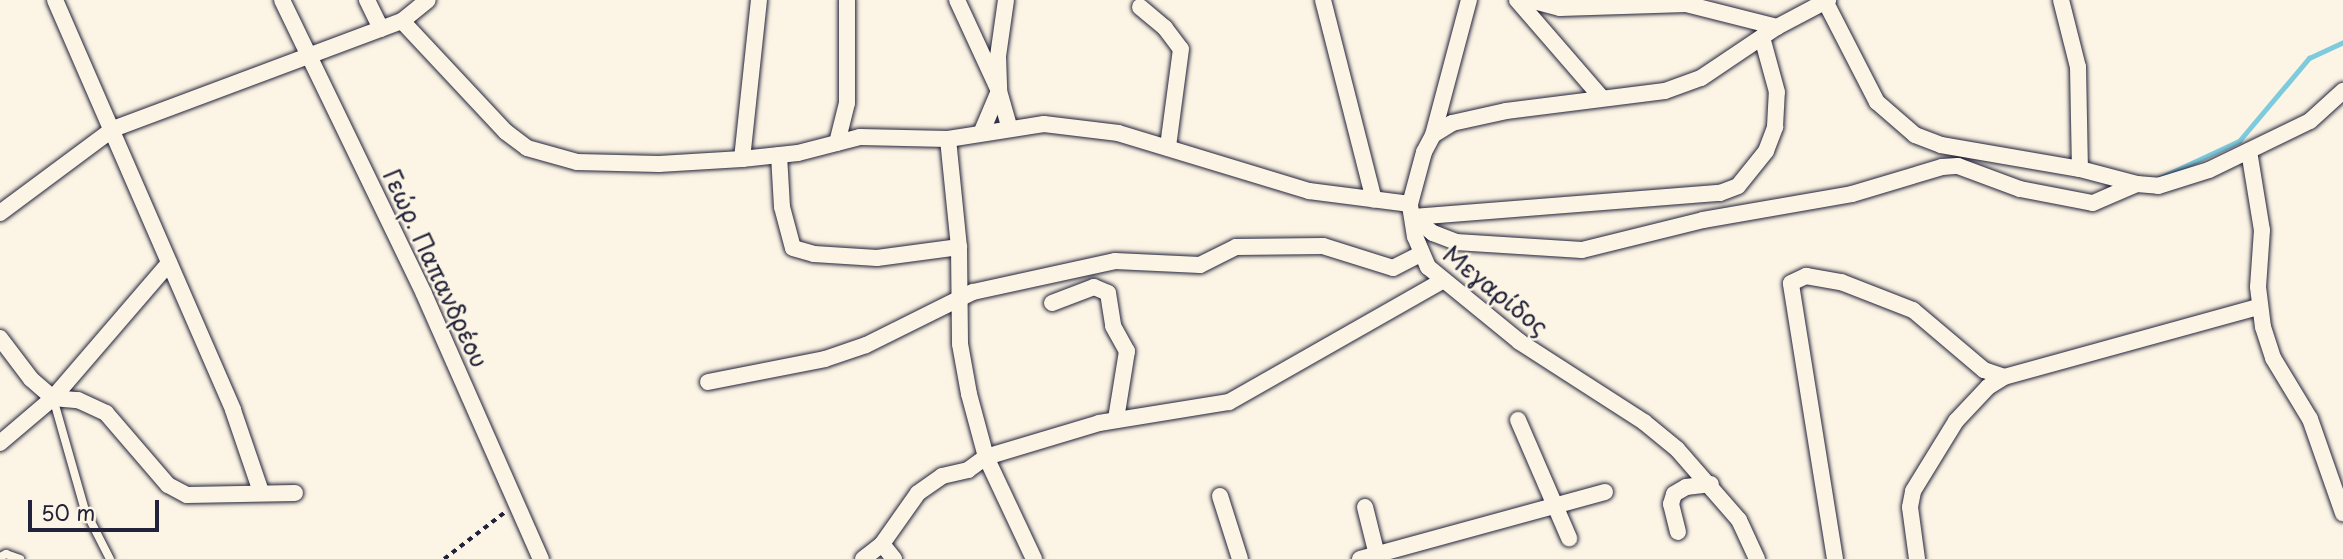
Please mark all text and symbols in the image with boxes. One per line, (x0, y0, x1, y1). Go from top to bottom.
street label: Γεώρ. Παπανδρέου (377, 164, 495, 372)
street label: Μεγαρίδος (1438, 239, 1554, 341)
scale bar (32, 486, 163, 530)
text: 50 m (41, 496, 95, 528)

